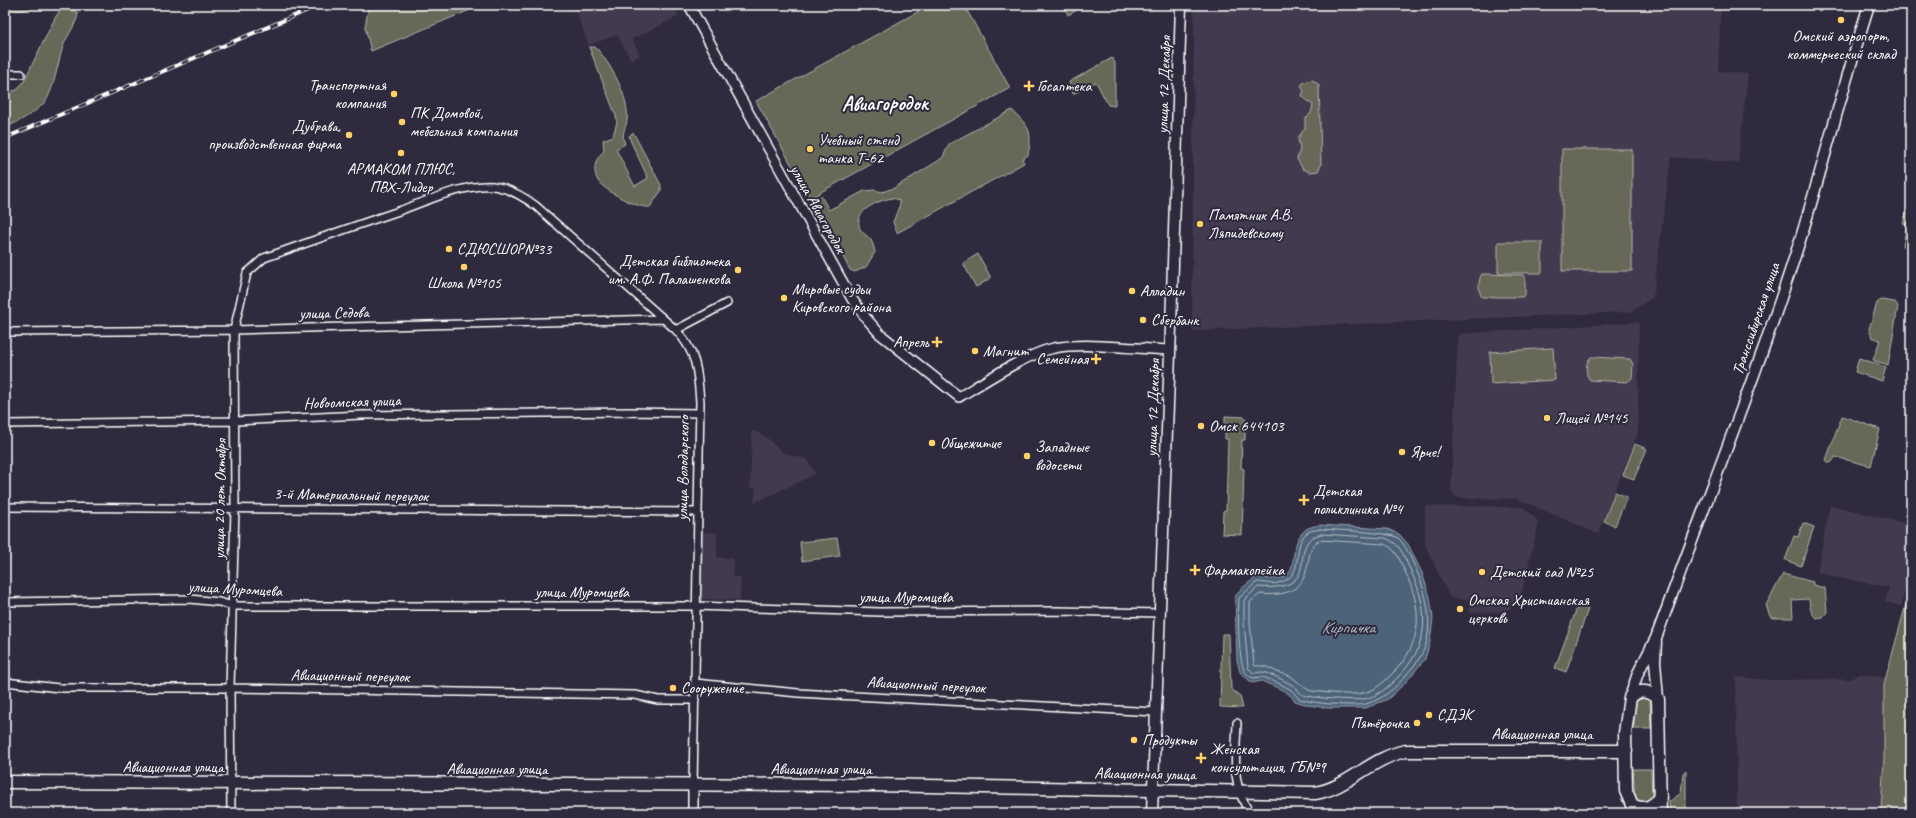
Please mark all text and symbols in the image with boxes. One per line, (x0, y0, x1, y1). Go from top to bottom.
marker: Омский аэропорт, коммерческий склад (1836, 15, 1846, 25)
place label: Омский аэропорт, коммерческий склад (1786, 26, 1897, 64)
street label: улица 12 Декабря (1152, 34, 1176, 135)
place label: Транспортная компания (309, 75, 387, 113)
place label: Госаптека (1037, 76, 1092, 96)
marker: Госаптека (1024, 81, 1034, 91)
marker: Транспортная компания (389, 89, 399, 99)
district label: Авиагородок (842, 91, 930, 116)
place label: ПК Домовой, мебельная компания (410, 103, 518, 141)
place label: Дубрава, производственная фирма (208, 116, 343, 154)
marker: ПК Домовой, мебельная компания (397, 117, 407, 127)
marker: Дубрава, производственная фирма (344, 130, 354, 140)
place label: Учебный стенд танка Т-62 (818, 130, 900, 168)
marker: Учебный стенд танка Т-62 (805, 144, 815, 154)
marker: АРМАКОМ ПЛЮС, ПВХ-Лидер (396, 148, 406, 158)
place label: АРМАКОМ ПЛЮС, ПВХ-Лидер (347, 159, 455, 197)
street label: улица Авиагородок (785, 160, 852, 259)
place label: Памятник А.В. Ляпидевскому (1208, 205, 1293, 243)
marker: Памятник А.В. Ляпидевскому (1195, 219, 1205, 229)
place label: СДЮСШОР№33 (457, 239, 553, 259)
marker: СДЮСШОР№33 (444, 244, 454, 254)
place label: Детская библиотека им. А.Ф. Палашенкова (608, 251, 732, 289)
street label: Транссибирская улица (1727, 259, 1785, 378)
marker: Школа №105 (459, 262, 469, 272)
marker: Детская библиотека им. А.Ф. Палашенкова (733, 265, 743, 275)
place label: Школа №105 (427, 273, 502, 293)
place label: Мировые судьи Кировского района (792, 279, 892, 317)
place label: Алладин (1140, 281, 1186, 301)
marker: Алладин (1127, 286, 1137, 296)
marker: Мировые судьи Кировского района (779, 293, 789, 303)
street label: улица Седова (298, 302, 371, 324)
place label: Сбербанк (1151, 310, 1200, 330)
marker: Сбербанк (1138, 315, 1148, 325)
place label: Апрель (893, 332, 930, 352)
marker: Апрель (932, 337, 942, 347)
place label: Магнит (983, 341, 1030, 361)
marker: Магнит (970, 346, 980, 356)
place label: Семейная (1036, 349, 1089, 369)
marker: Семейная (1091, 354, 1101, 364)
street label: улица 12 Декабря (1141, 357, 1165, 458)
street label: Новоомская улица (303, 390, 402, 414)
place label: Лицей №145 (1555, 408, 1629, 428)
street label: улица Володарского (672, 413, 694, 522)
marker: Лицей №145 (1542, 413, 1552, 423)
place label: Омск 644103 (1209, 416, 1286, 436)
marker: Омск 644103 (1196, 421, 1206, 431)
place label: Общежитие (940, 433, 1003, 453)
street label: улица 20 лет Октября (209, 437, 231, 560)
place label: Западные водосети (1035, 437, 1091, 475)
marker: Общежитие (927, 438, 937, 448)
place label: Ярче! (1410, 442, 1443, 462)
marker: Ярче! (1397, 447, 1407, 457)
marker: Западные водосети (1022, 451, 1032, 461)
place label: Детская поликлиника №4 (1313, 481, 1404, 519)
street label: 3-й Материальный переулок (274, 484, 430, 506)
marker: Детская поликлиника №4 (1298, 494, 1310, 506)
place label: Фармакопейка (1203, 560, 1285, 580)
place label: Детский сад №25 (1490, 562, 1594, 582)
marker: Фармакопейка (1190, 565, 1200, 575)
marker: Детский сад №25 (1477, 567, 1487, 577)
street label: улица Муромцева (186, 576, 284, 602)
street label: улица Муромцева (534, 582, 630, 602)
street label: улица Муромцева (858, 587, 954, 607)
place label: Омская Христианская церковь (1468, 590, 1590, 628)
marker: Омская Христианская церковь (1455, 604, 1465, 614)
water label: Кирпичка (1321, 617, 1377, 638)
street label: Авиационный переулок (291, 665, 412, 687)
street label: Авиационный переулок (866, 672, 988, 698)
place label: Сооружение (681, 678, 745, 698)
marker: Сооружение (668, 683, 678, 693)
place label: СДЭК (1437, 705, 1475, 725)
marker: СДЭК (1424, 710, 1434, 720)
place label: Пятёрочка (1350, 713, 1411, 733)
marker: Пятёрочка (1412, 718, 1422, 728)
street label: Авиационная улица (1491, 724, 1594, 744)
place label: Продукты (1142, 730, 1198, 750)
marker: Продукты (1129, 735, 1139, 745)
place label: Женская консультация, ГБ№9 (1210, 739, 1327, 777)
marker: Женская консультация, ГБ№9 (1195, 752, 1207, 764)
street label: Авиационная улица (122, 757, 225, 777)
street label: Авиационная улица (446, 759, 549, 779)
street label: Авиационная улица (770, 759, 873, 779)
street label: Авиационная улица (1094, 763, 1197, 785)

